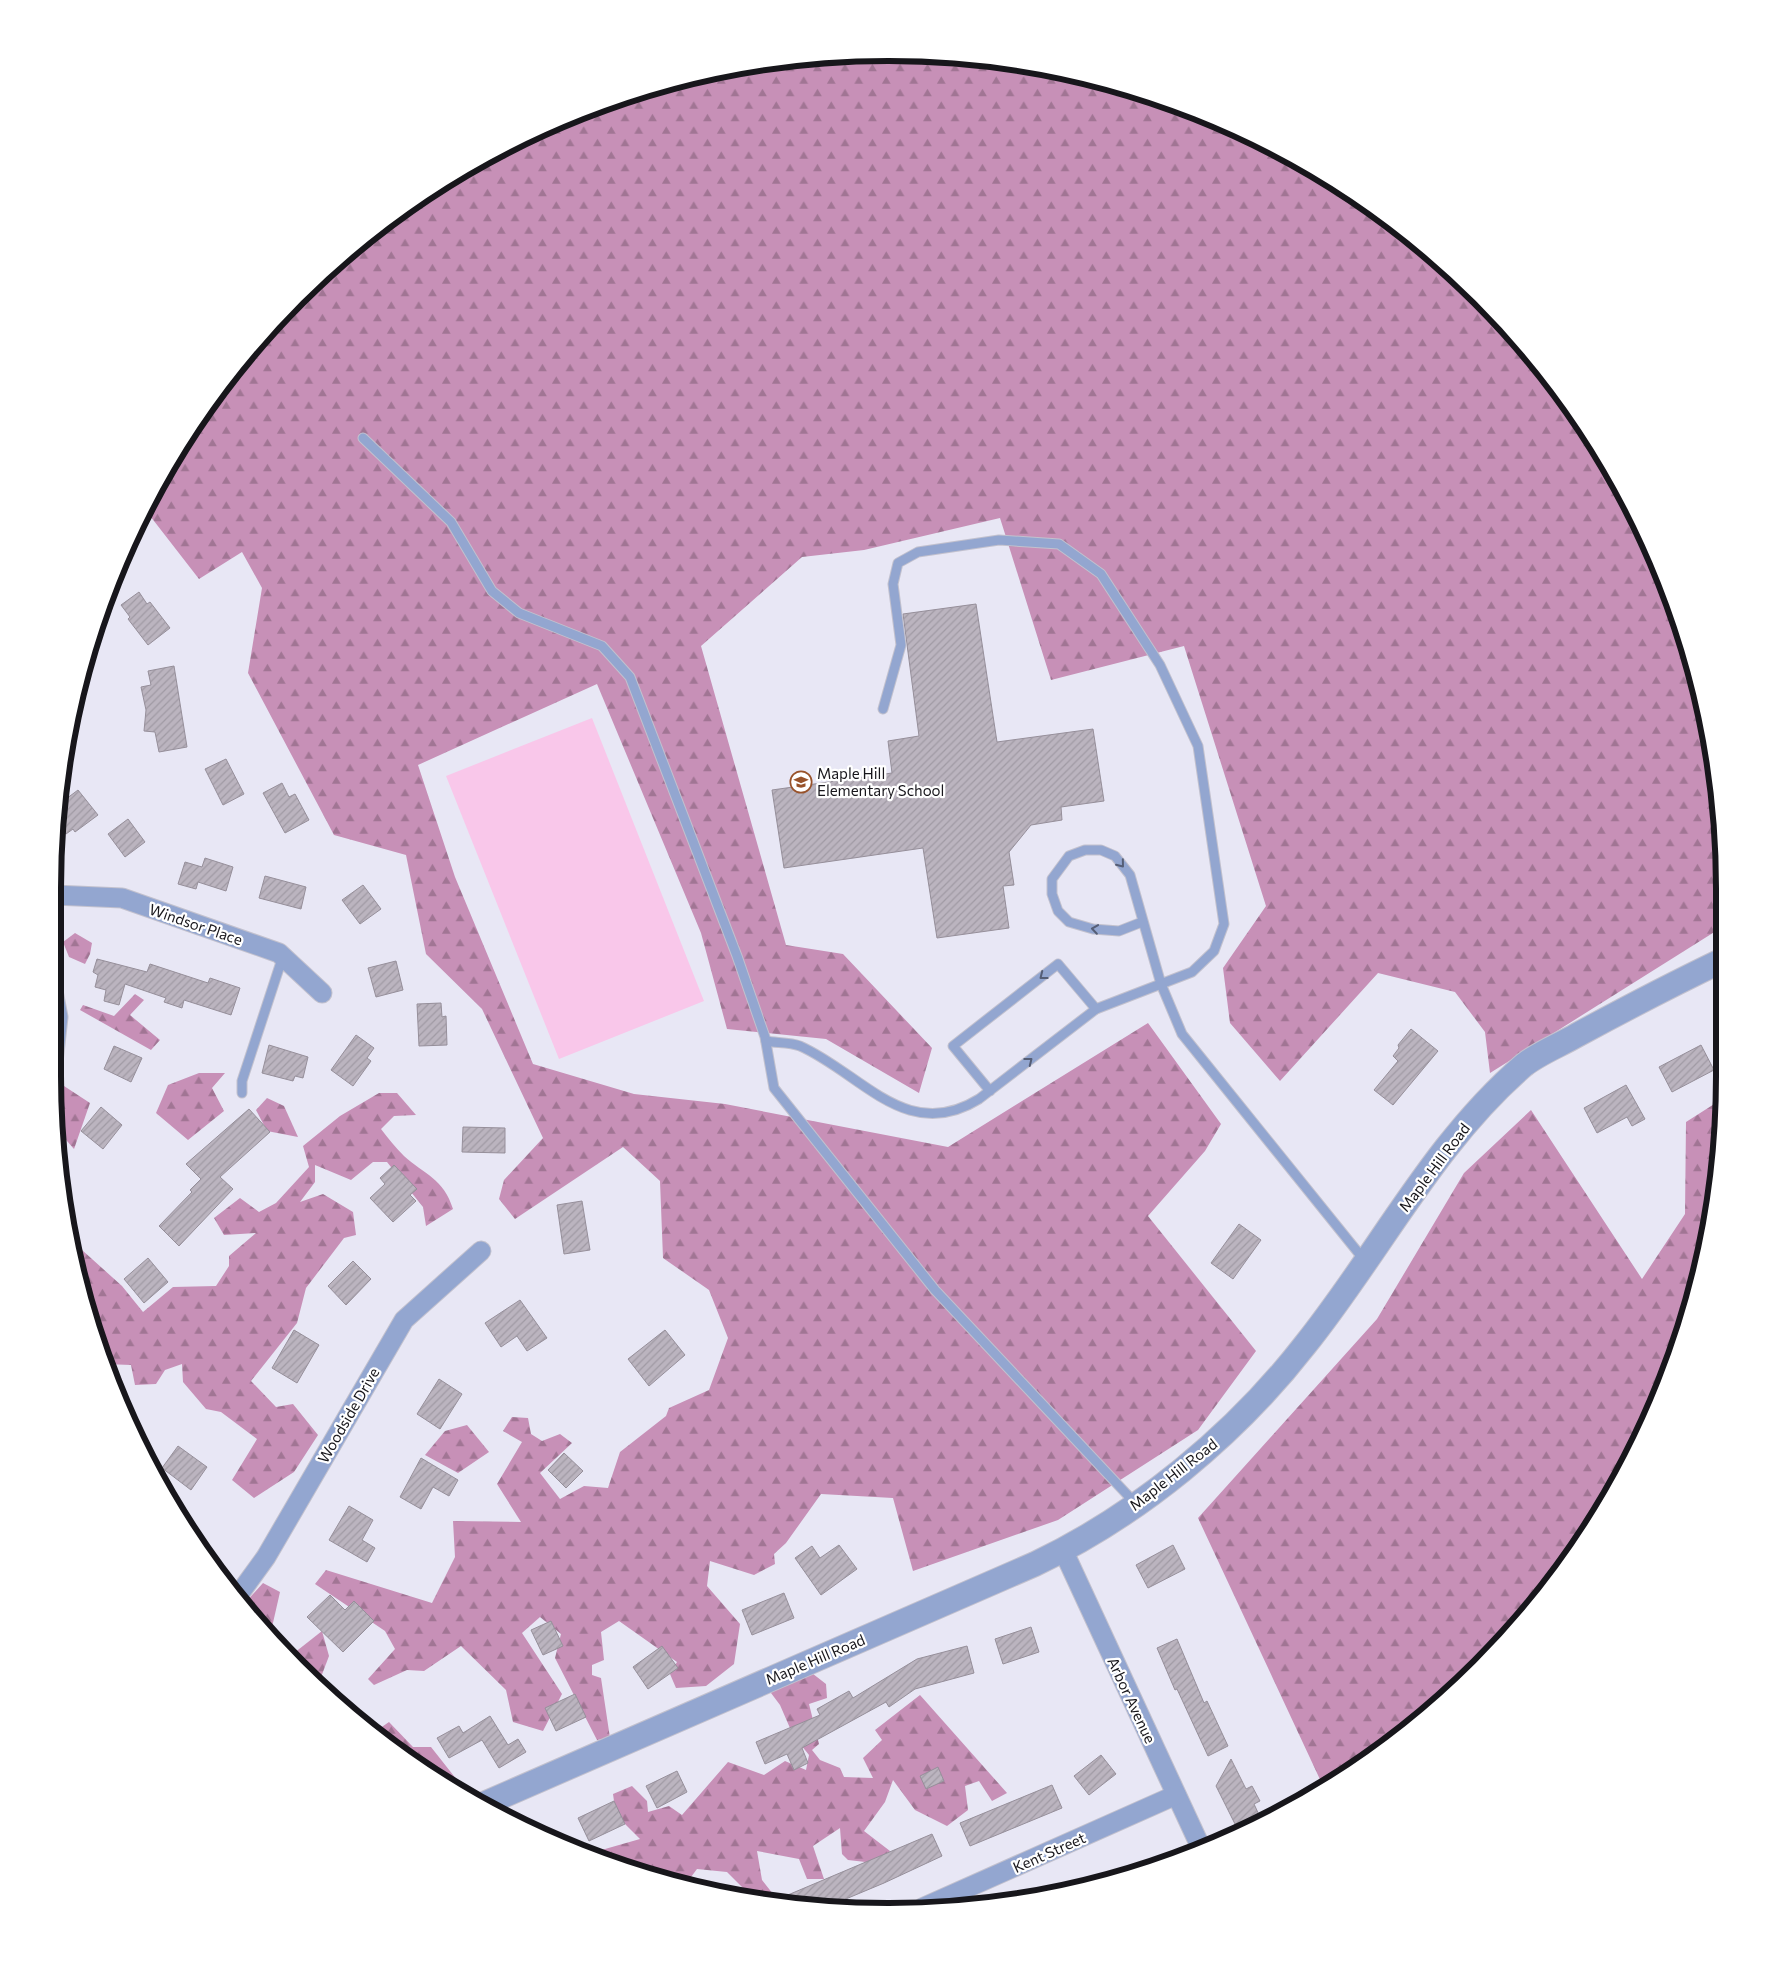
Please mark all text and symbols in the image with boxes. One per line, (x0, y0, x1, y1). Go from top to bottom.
place label: Maple Hill Elementary School (817, 764, 944, 799)
school or university icon: Maple Hill Elementary School (789, 770, 813, 794)
one-way arrow (1116, 858, 1124, 867)
street label: Windsor Place (147, 900, 245, 948)
one-way arrow (1091, 924, 1099, 935)
one-way arrow (1040, 970, 1049, 978)
one-way arrow (1023, 1058, 1032, 1066)
street label: Maple Hill Road (1395, 1119, 1473, 1215)
street label: Woodside Drive (313, 1364, 383, 1466)
street label: Maple Hill Road (1126, 1434, 1220, 1514)
street label: Maple Hill Road (763, 1630, 867, 1688)
street label: Arbor Avenue (1104, 1654, 1160, 1746)
street label: Kent Street (1010, 1828, 1088, 1876)

